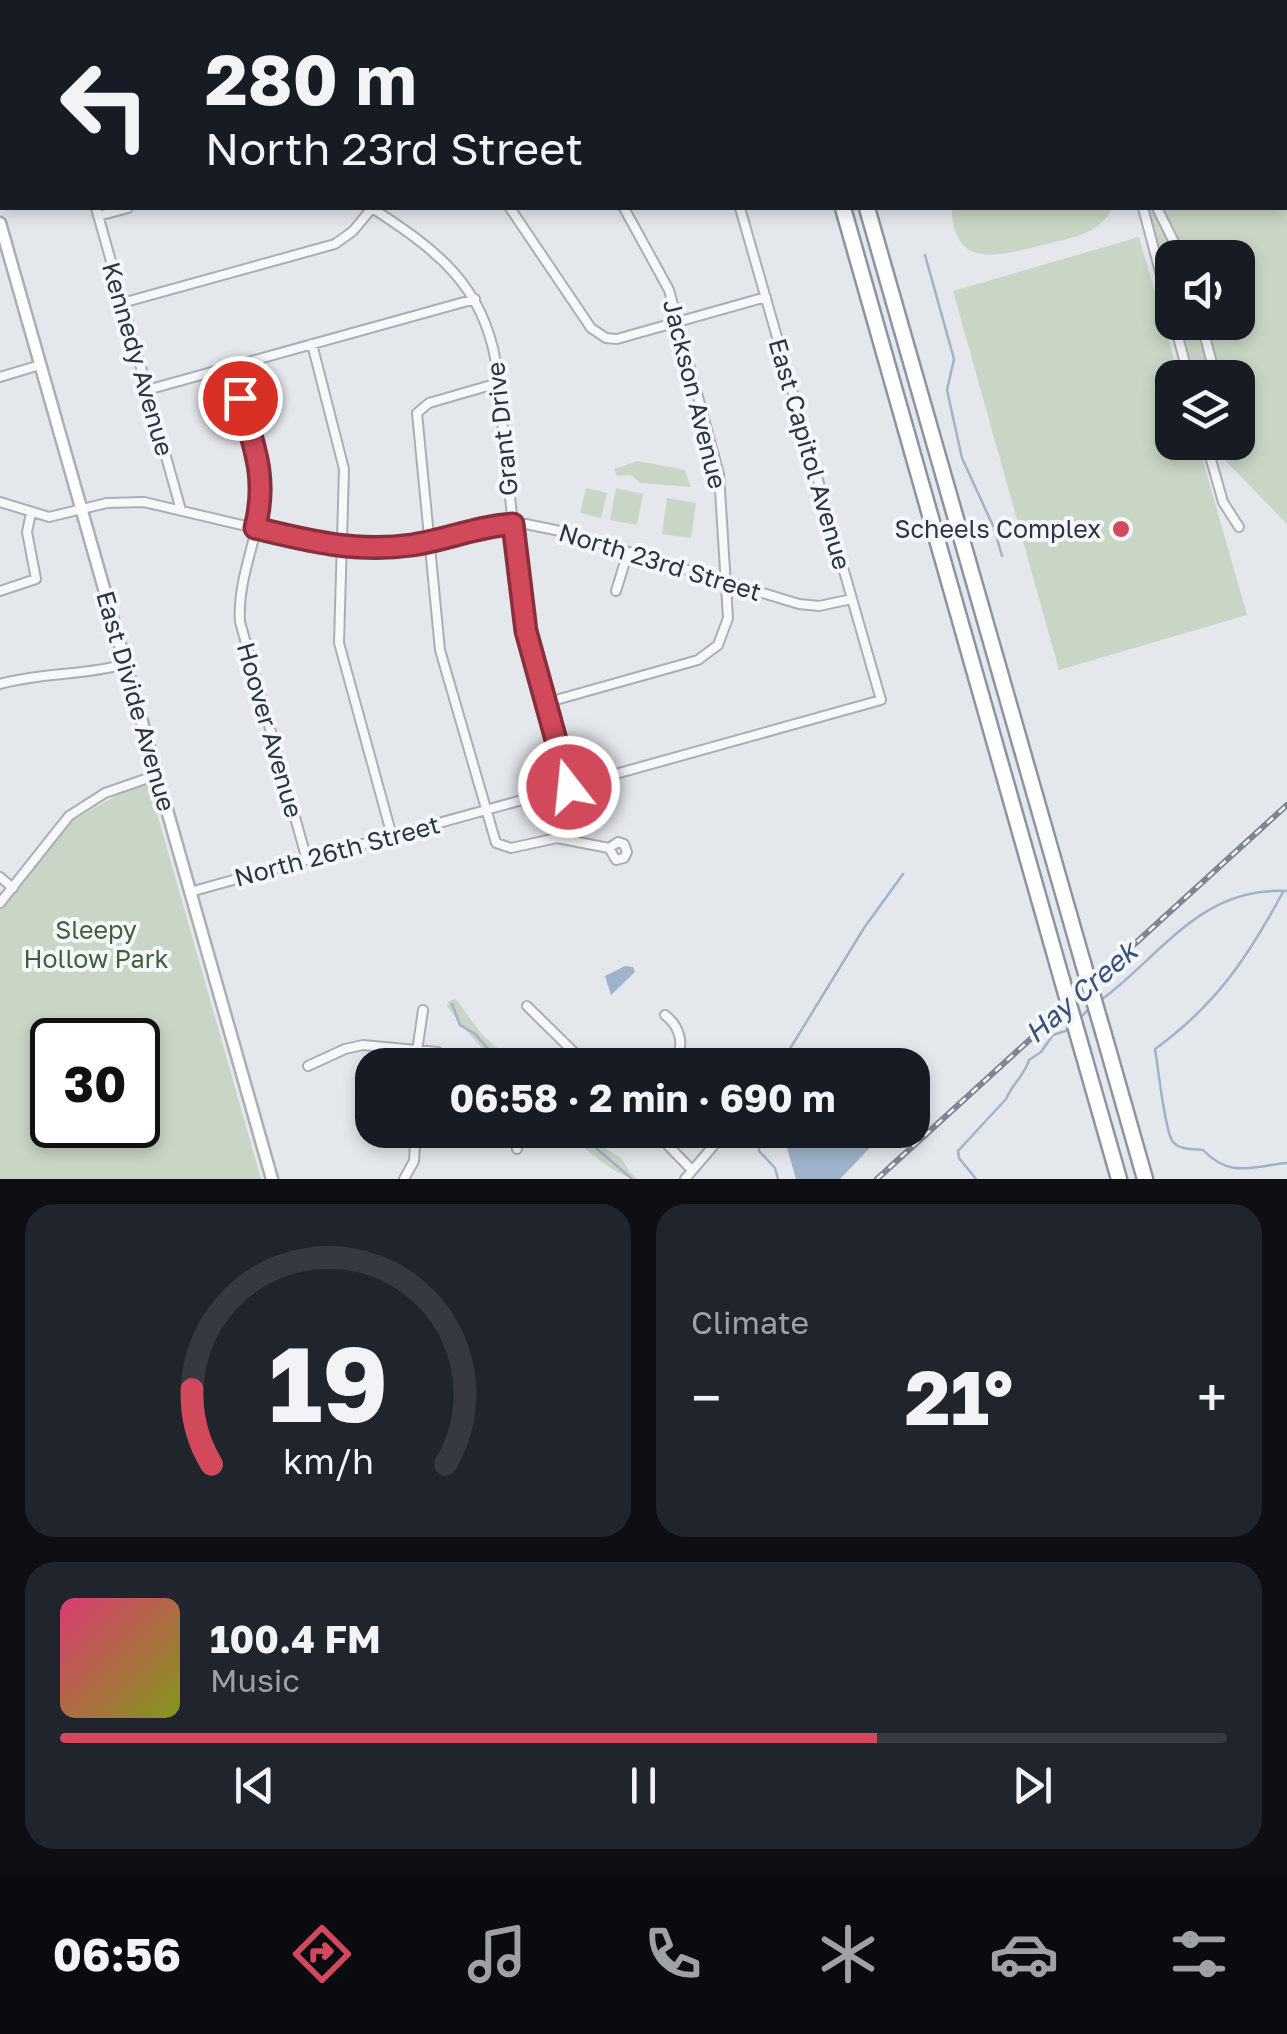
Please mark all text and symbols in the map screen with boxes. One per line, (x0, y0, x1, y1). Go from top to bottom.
text: 280 m (205, 36, 417, 120)
icon: left (40, 40, 170, 170)
text: North 23rd Street (205, 121, 583, 175)
map controls (1155, 240, 1255, 460)
button: sound (1155, 240, 1255, 340)
street label: Kennedy Avenue (96, 258, 181, 459)
street label: Jackson Avenue (657, 296, 734, 492)
street label: East Capitol Avenue (763, 335, 858, 573)
pin (198, 356, 283, 441)
button: layers (1155, 360, 1255, 460)
street label: Grant Drive (479, 361, 524, 498)
icon: arrive (213, 371, 268, 426)
place label: Scheels Complex (894, 513, 1101, 544)
street label: North 23rd Street (555, 516, 765, 607)
marker: Scheels Complex (1110, 518, 1132, 540)
street label: East Divide Avenue (90, 587, 183, 815)
street label: Hoover Avenue (231, 639, 310, 821)
position arrow (517, 735, 621, 839)
street label: North 26th Street (231, 808, 443, 893)
park label: Sleepy Hollow Park (23, 914, 169, 974)
water label: Hay Creek (1018, 932, 1146, 1049)
speed limit sign: 30 (30, 1018, 160, 1148)
text: 06:58 · 2 min · 690 m (450, 1075, 835, 1120)
text: Climate (691, 1303, 809, 1341)
text: 19 (268, 1320, 388, 1445)
text: 21° (905, 1351, 1013, 1442)
text: − (691, 1364, 721, 1430)
text: + (1197, 1364, 1227, 1430)
text: km/h (283, 1439, 373, 1482)
text: 100.4 FM (210, 1616, 381, 1661)
text: Music (210, 1661, 300, 1699)
icon: previous (227, 1758, 282, 1813)
icon: pause (616, 1758, 671, 1813)
icon: next (1005, 1758, 1060, 1813)
icon: directions (287, 1919, 357, 1989)
icon: music (462, 1919, 532, 1989)
icon: phone (638, 1919, 708, 1989)
icon: climate (813, 1919, 883, 1989)
icon: car (989, 1919, 1059, 1989)
icon: filters (1164, 1919, 1234, 1989)
text: 06:56 (53, 1927, 181, 1981)

